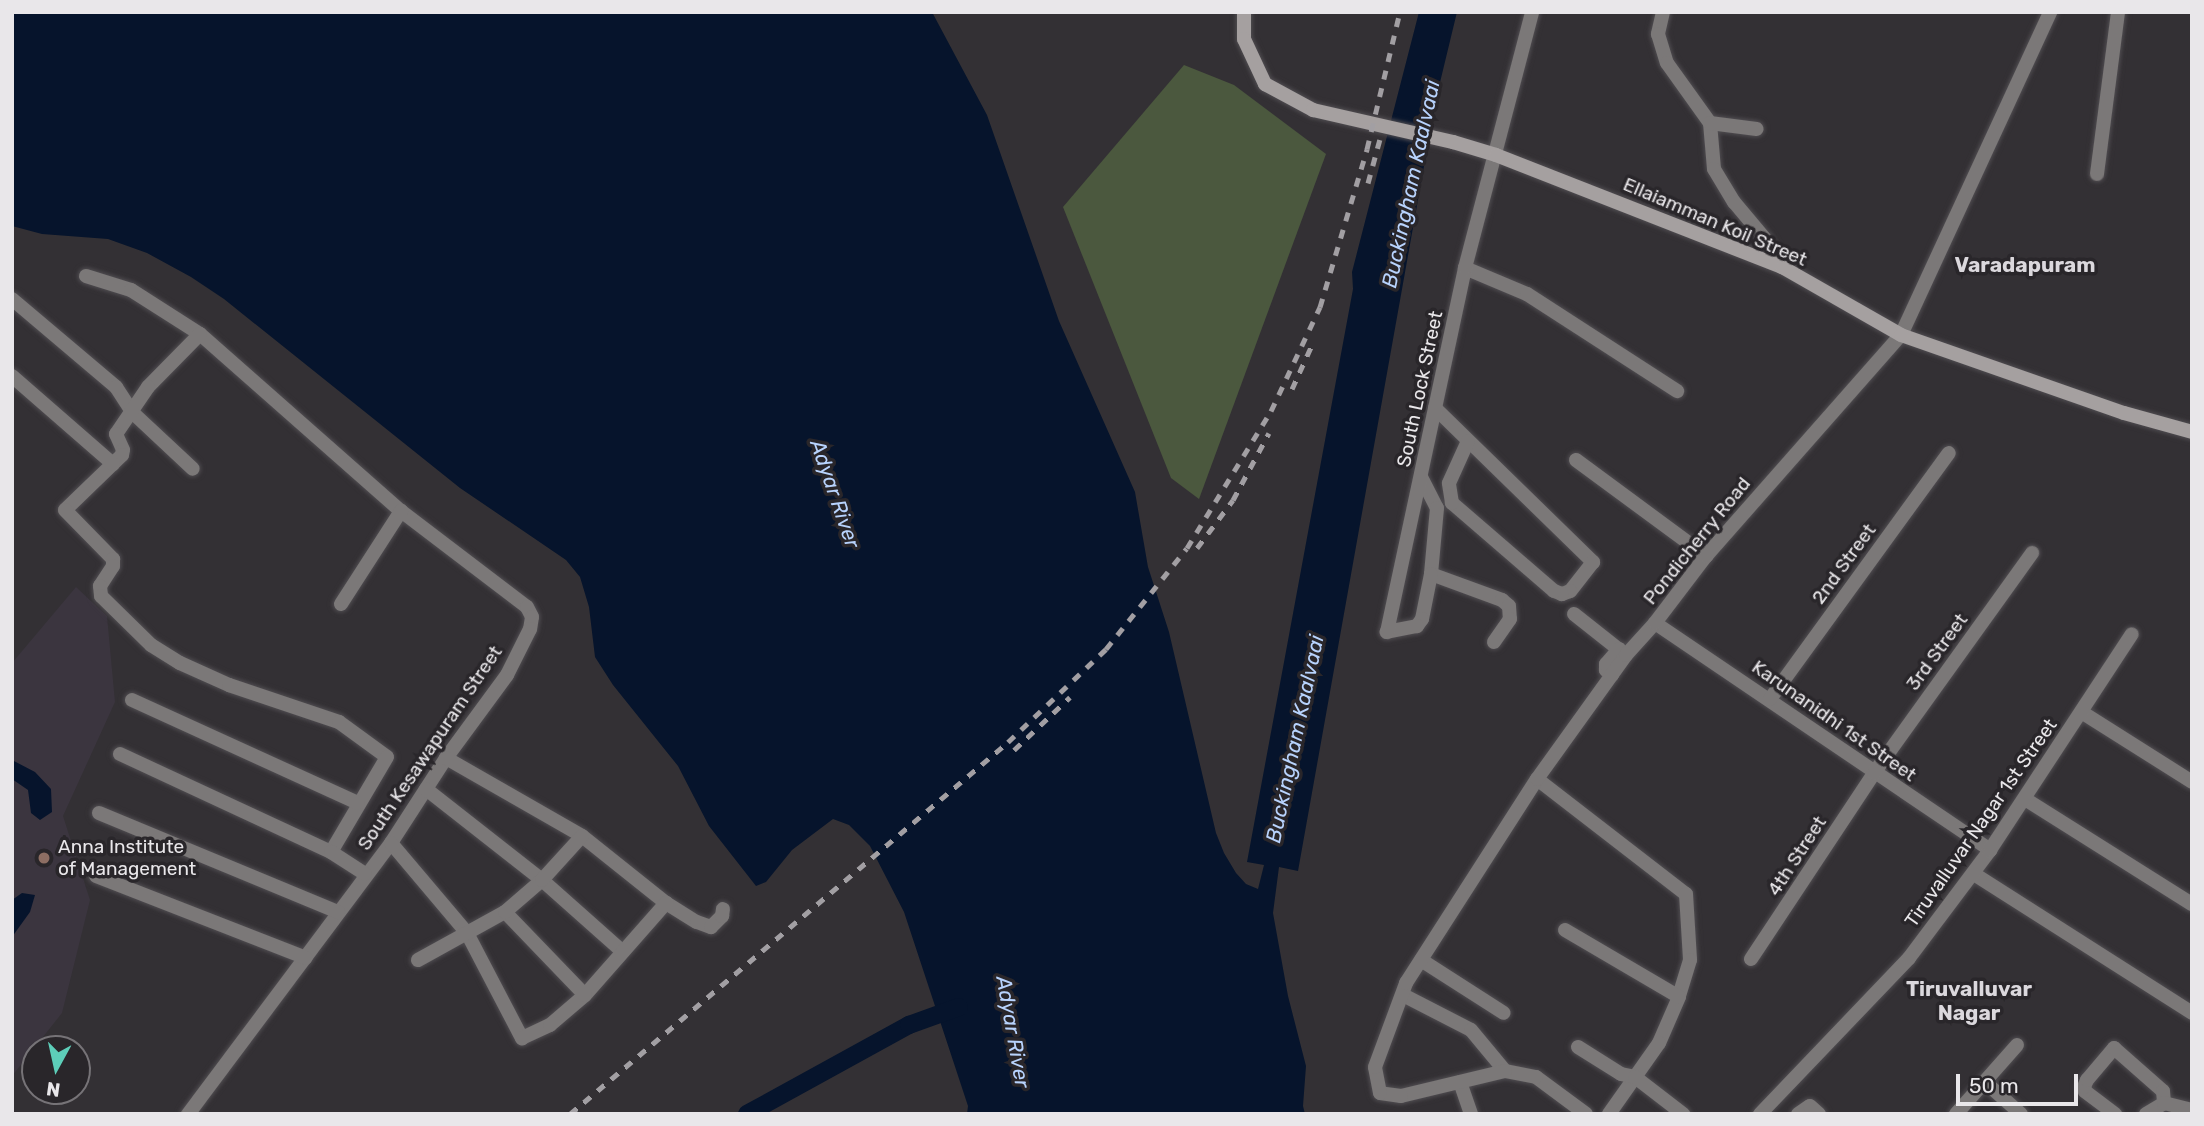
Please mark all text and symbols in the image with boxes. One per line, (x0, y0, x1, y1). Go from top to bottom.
water label: Buckingham Kaalvaai (1377, 78, 1445, 290)
street label: Ellaiamman Koil Street (1620, 173, 1810, 271)
district label: Varadapuram (1955, 252, 2095, 278)
street label: South Lock Street (1392, 309, 1448, 469)
water label: Adyar River (805, 436, 865, 552)
street label: Pondicherry Road (1639, 473, 1755, 609)
street label: 2nd Street (1807, 519, 1881, 609)
street label: 3rd Street (1902, 609, 1972, 695)
water label: Buckingham Kaalvaai (1261, 633, 1329, 845)
street label: South Kesawapuram Street (353, 641, 507, 855)
street label: Karunanidhi 1st Street (1747, 656, 1921, 786)
street label: Tiruvalluvar Nagar 1st Street (1900, 714, 2062, 932)
street label: 4th Street (1763, 812, 1831, 900)
place label: Anna Institute of Management (58, 836, 197, 880)
marker: Anna Institute of Management (36, 850, 52, 866)
water label: Adyar River (991, 974, 1035, 1090)
district label: Tiruvalluvar Nagar (1906, 976, 2032, 1026)
north arrow (21, 1035, 91, 1105)
scale bar (1959, 1060, 2082, 1104)
text: 50 m (1969, 1073, 2019, 1098)
text: N (45, 1077, 62, 1102)

